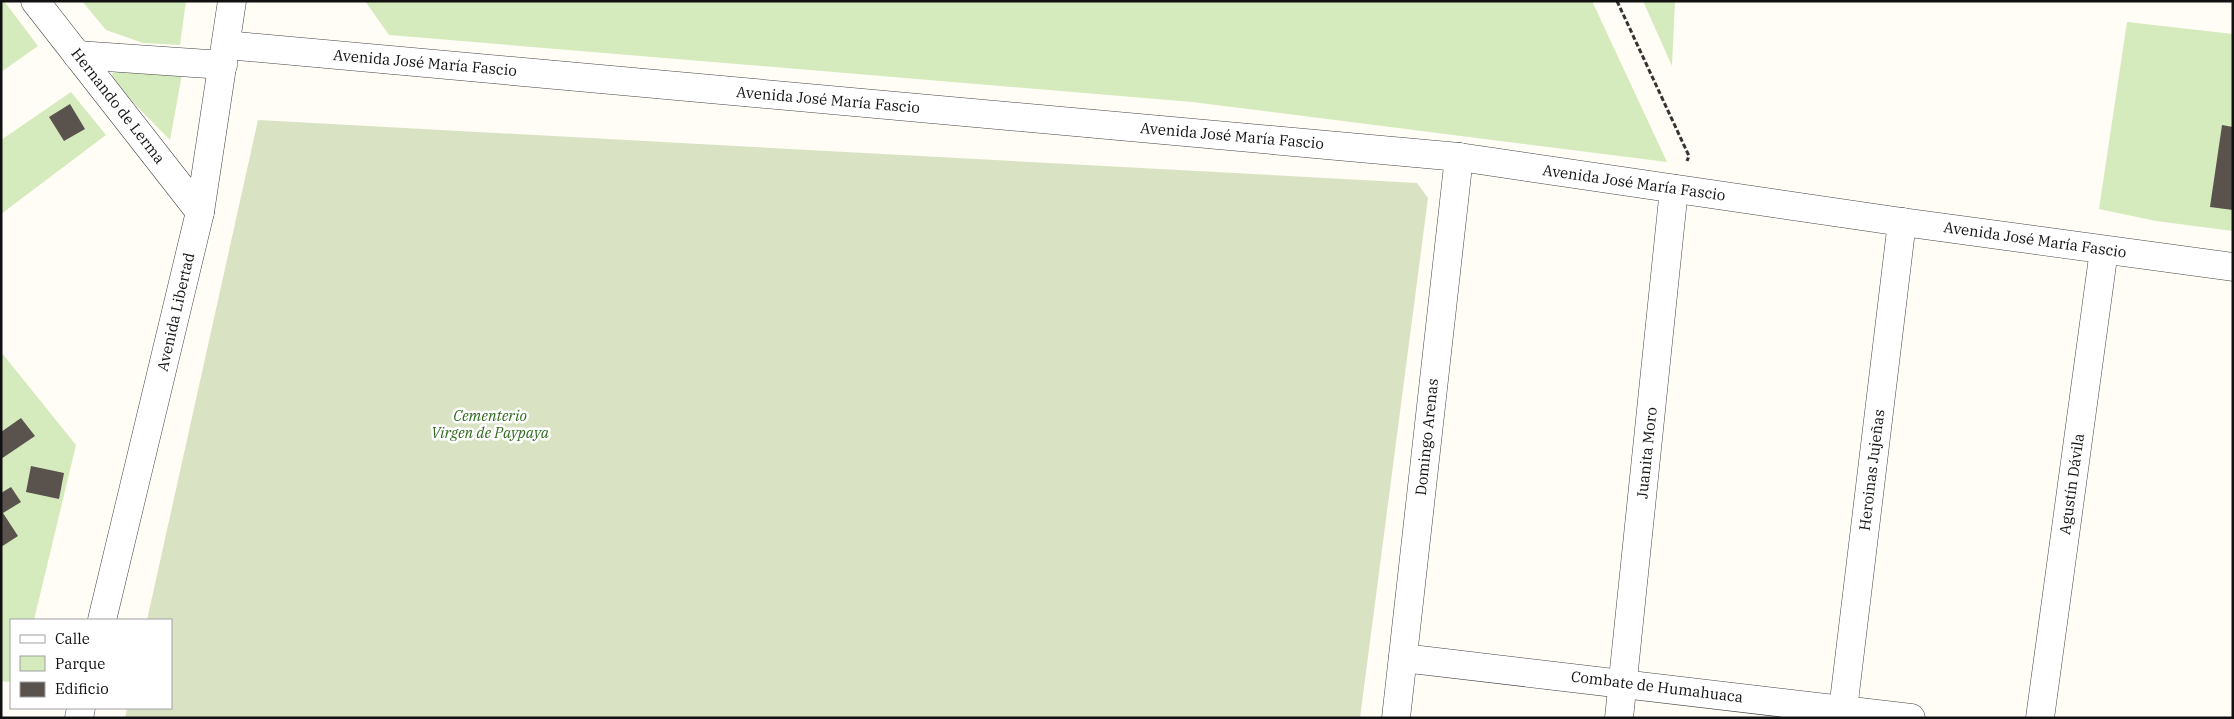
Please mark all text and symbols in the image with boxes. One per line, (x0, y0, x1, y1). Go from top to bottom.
street label: Hernando de Lerma (67, 44, 169, 167)
street label: Avenida José María Fascio (332, 45, 518, 80)
street label: Avenida José María Fascio (735, 82, 921, 117)
street label: Avenida José María Fascio (1139, 118, 1325, 153)
street label: Avenida José María Fascio (1541, 160, 1727, 205)
street label: Avenida José María Fascio (1942, 217, 2128, 262)
street label: Avenida Libertad (153, 251, 198, 373)
street label: Domingo Arenas (1411, 377, 1442, 496)
park label: Cementerio Virgen de Paypaya (431, 406, 550, 442)
street label: Juanita Moro (1632, 406, 1661, 500)
street label: Heroinas Jujeñas (1855, 408, 1888, 532)
street label: Agustín Dávila (2055, 432, 2088, 536)
legend (10, 619, 172, 709)
text: Calle (55, 629, 90, 648)
text: Parque (55, 654, 105, 673)
street label: Combate de Humahuaca (1570, 667, 1744, 706)
text: Edificio (55, 679, 109, 698)

